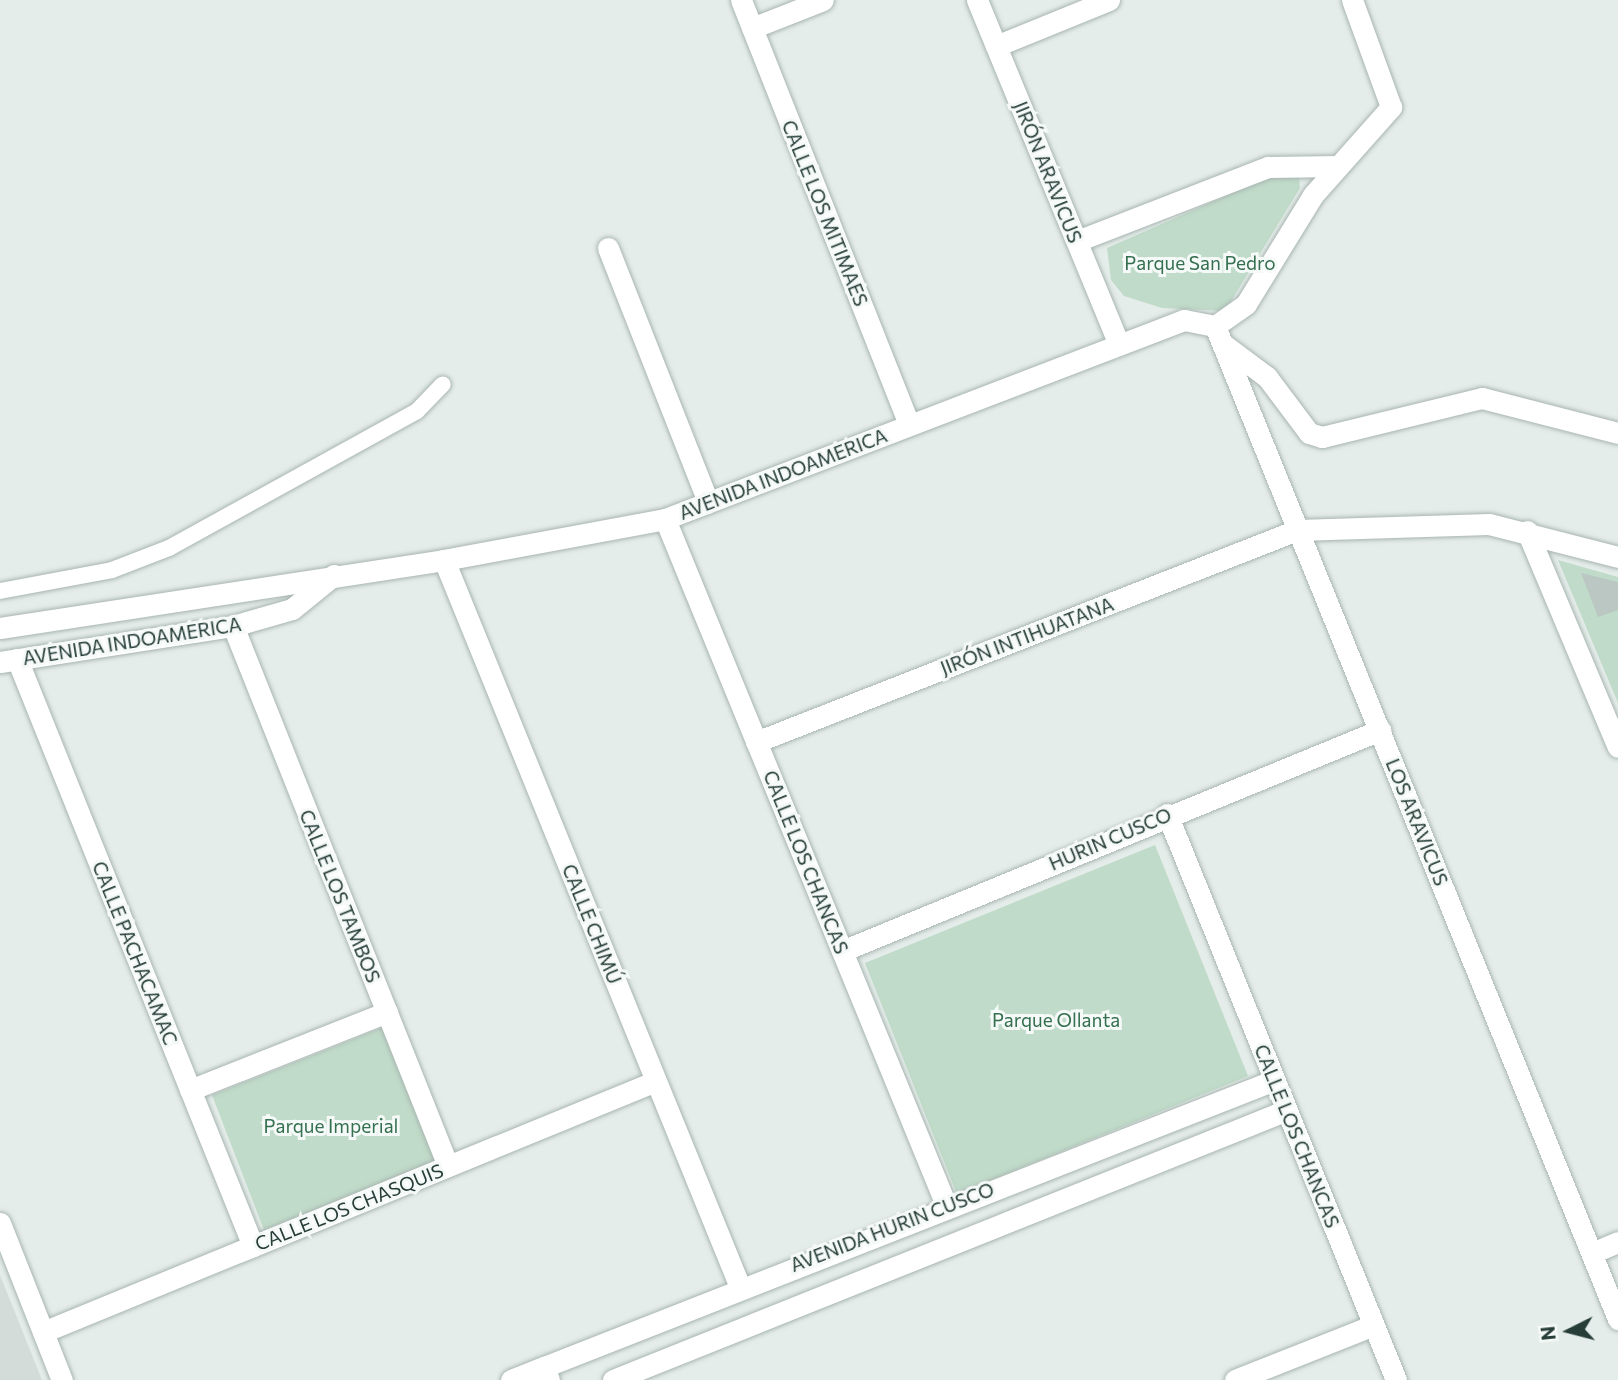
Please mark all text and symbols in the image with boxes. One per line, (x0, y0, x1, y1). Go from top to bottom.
street label: JIRÓN ARAVICUS (1009, 98, 1087, 246)
street label: CALLE LOS MITIMAES (777, 117, 873, 309)
park label: Parque San Pedro (1124, 252, 1276, 274)
street label: AVENIDA INDOAMERICA (676, 424, 890, 524)
street label: JIRÓN INTIHUATANA (937, 592, 1117, 680)
street label: AVENIDA INDOAMERICA (21, 612, 243, 670)
street label: LOS ARAVICUS (1381, 755, 1453, 889)
street label: CALLE LOS CHANCAS (759, 767, 853, 957)
street label: HURIN CUSCO (1045, 803, 1175, 875)
street label: CALLE LOS TAMBOS (295, 806, 385, 986)
street label: CALLE PACHACAMAC (88, 858, 182, 1048)
street label: CALLE CHIMÚ (558, 861, 626, 987)
park label: Parque Ollanta (992, 1009, 1120, 1031)
street label: CALLE LOS CHANCAS (1250, 1041, 1344, 1231)
park label: Parque Imperial (264, 1115, 398, 1137)
street label: CALLE LOS CHASQUIS (252, 1159, 446, 1255)
street label: AVENIDA HURIN CUSCO (787, 1178, 997, 1276)
north arrow (1534, 1296, 1604, 1366)
text: N (1535, 1325, 1560, 1342)

